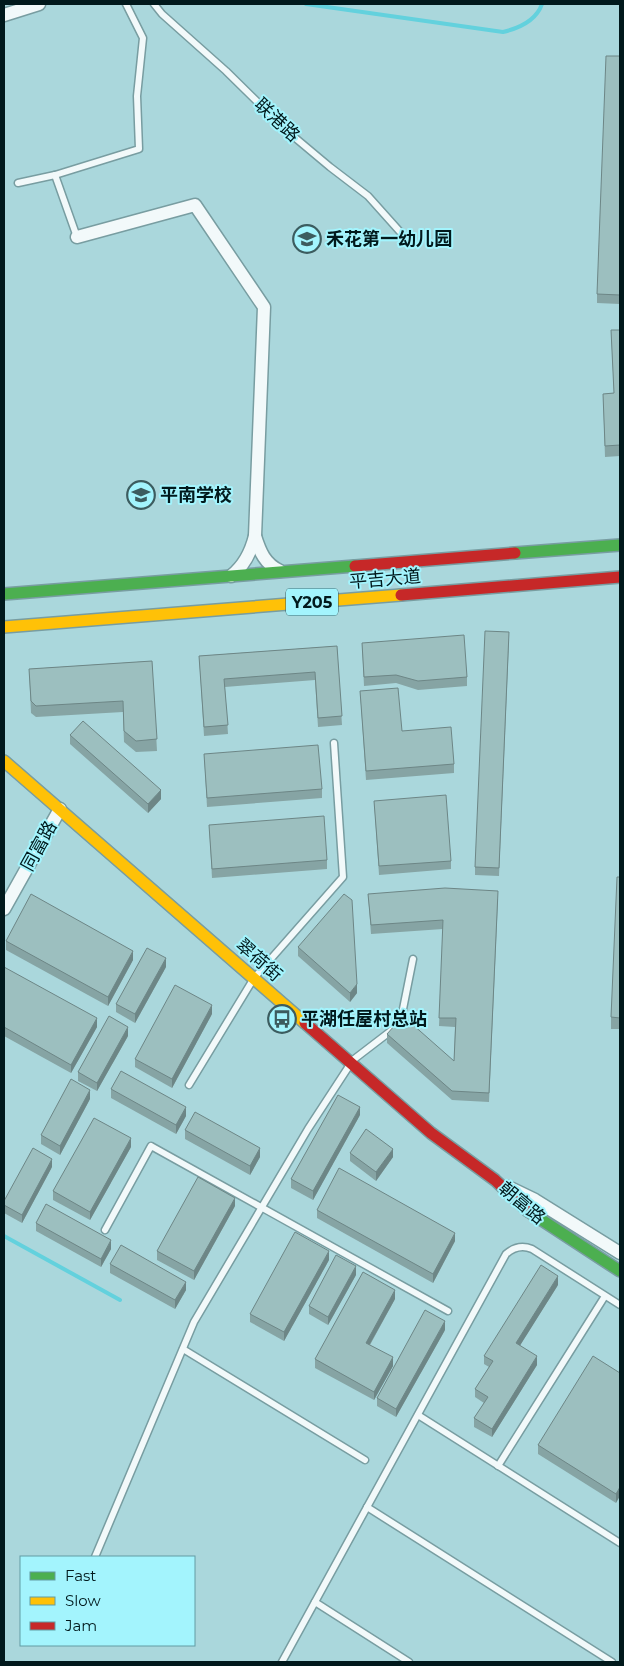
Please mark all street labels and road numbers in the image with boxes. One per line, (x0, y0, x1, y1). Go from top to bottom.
street label: 联港路 (250, 94, 304, 146)
street label: 平吉大道 (348, 565, 422, 593)
road number: Y205 (286, 588, 338, 616)
street label: 同富路 (16, 817, 62, 875)
street label: 翠荷街 (231, 934, 287, 986)
street label: 朝富路 (494, 1177, 550, 1229)

